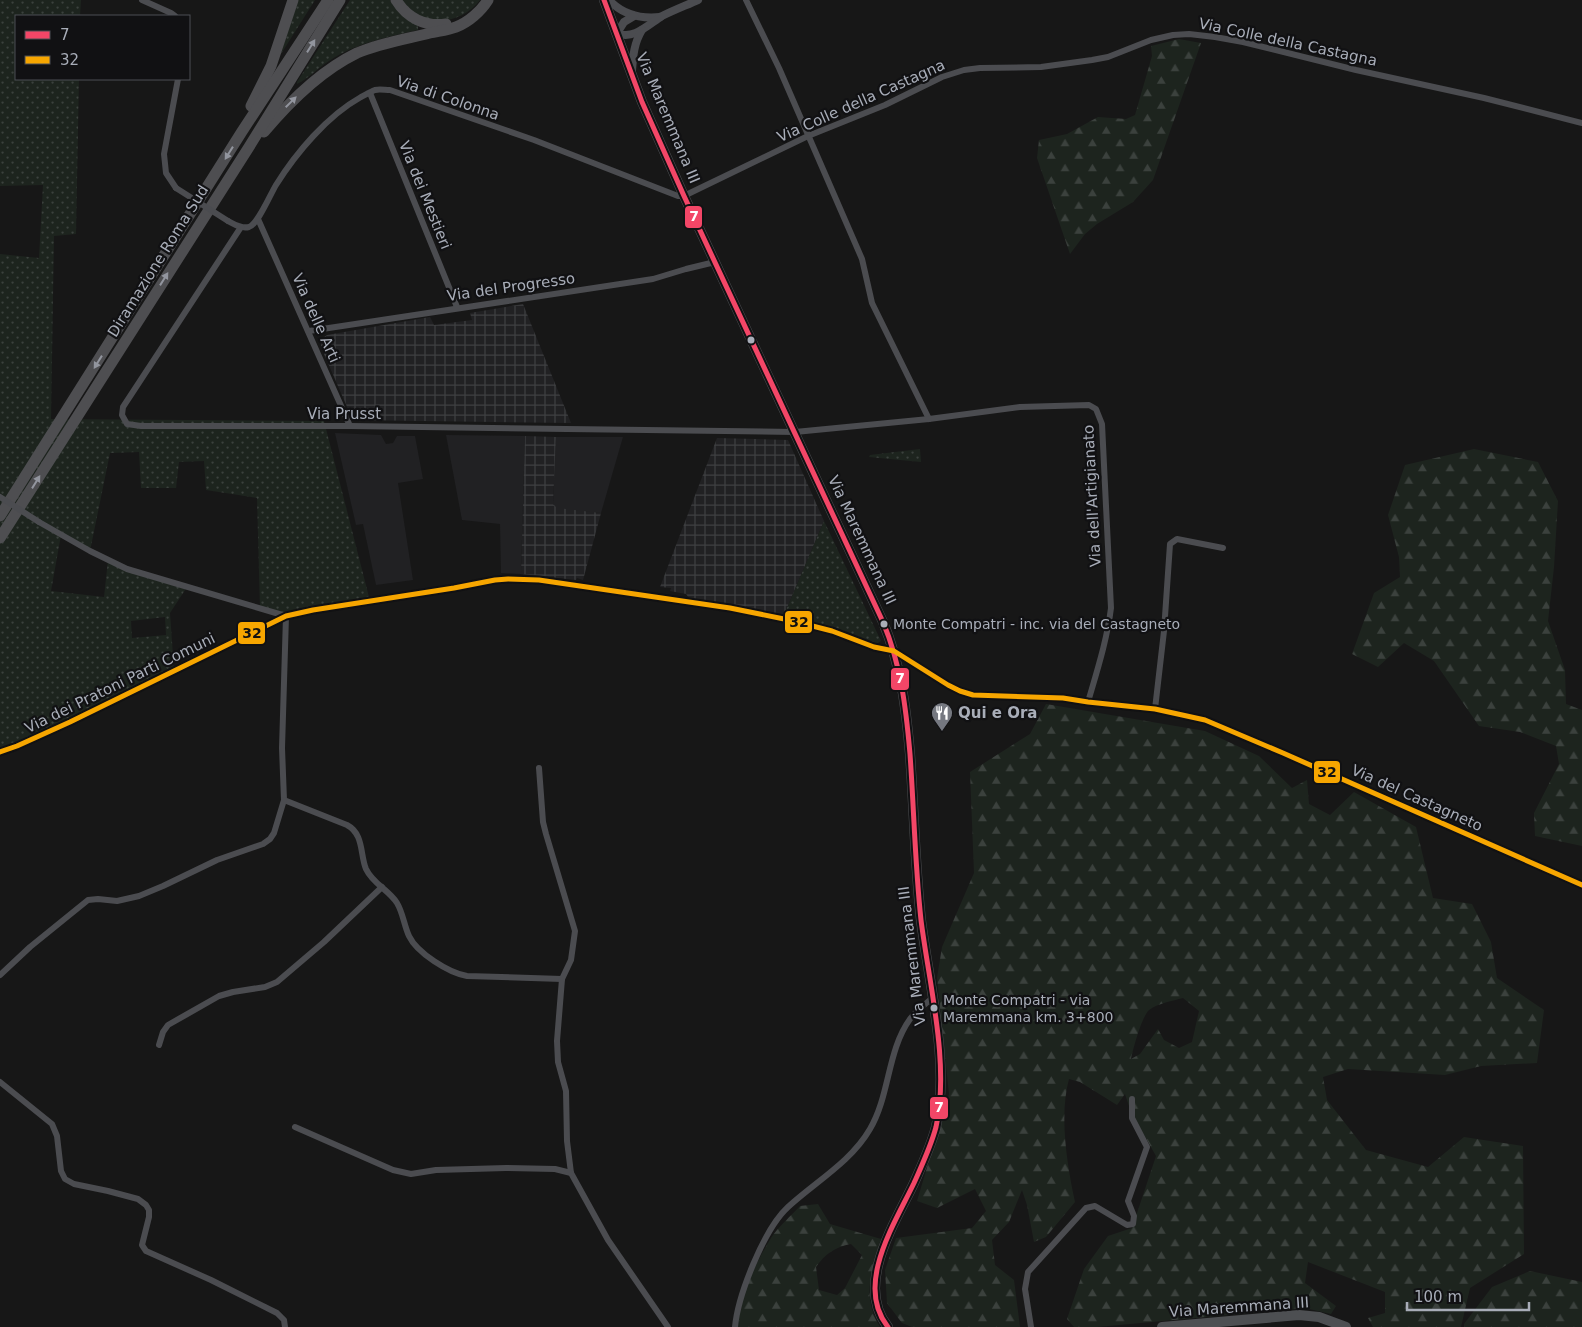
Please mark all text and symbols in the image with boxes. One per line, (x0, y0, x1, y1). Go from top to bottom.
street label: Via Colle della Castagna (1197, 14, 1379, 70)
legend (15, 15, 190, 80)
text: 7 (60, 26, 70, 44)
one-way arrow (306, 39, 316, 52)
street label: Via Maremmana III (632, 50, 704, 186)
text: 32 (60, 51, 79, 69)
street label: Via Colle della Castagna (774, 56, 948, 146)
street label: Via di Colonna (394, 72, 502, 124)
one-way arrow (285, 96, 297, 108)
street label: Via dei Mestieri (395, 138, 455, 252)
one-way arrow (224, 146, 234, 159)
street label: Diramazione Roma Sud (104, 182, 212, 340)
line badge: 7 (684, 205, 703, 229)
text: 7 (689, 208, 699, 224)
street label: Via del Progresso (446, 269, 576, 305)
street label: Via delle Arti (288, 271, 344, 365)
one-way arrow (160, 273, 169, 286)
unlabelled marker (746, 335, 756, 345)
one-way arrow (93, 355, 102, 368)
street label: Via Prusst (307, 405, 381, 423)
street label: Via dell'Artigianato (1079, 424, 1105, 568)
street label: Via Maremmana III (824, 473, 900, 607)
one-way arrow (31, 476, 40, 489)
line badge: 32 (784, 610, 813, 634)
text: 32 (789, 614, 809, 630)
place label: Monte Compatri - inc. via del Castagneto (893, 616, 1180, 632)
marker: Monte Compatri - inc. via del Castagneto (879, 619, 889, 629)
line badge: 32 (237, 621, 266, 645)
text: 32 (242, 625, 262, 641)
street label: Via dei Pratoni Parti Comuni (22, 629, 218, 737)
line badge: 7 (890, 667, 910, 691)
text: 7 (895, 670, 905, 686)
restaurant icon: Qui e Ora (930, 701, 954, 732)
place label: Qui e Ora (958, 704, 1037, 722)
line badge: 32 (1313, 760, 1341, 784)
street label: Via del Castagneto (1349, 761, 1485, 835)
text: 32 (1317, 764, 1337, 780)
street label: Via Maremmana III (895, 885, 929, 1027)
place label: Monte Compatri - via Maremmana km. 3+800 (943, 992, 1113, 1025)
marker: Monte Compatri - via Maremmana km. 3+800 (929, 1003, 939, 1013)
line badge: 7 (929, 1096, 949, 1120)
text: 7 (934, 1099, 944, 1115)
scale bar (1407, 1280, 1530, 1312)
text: 100 m (1414, 1288, 1462, 1306)
street label: Via Maremmana III (1168, 1293, 1310, 1321)

